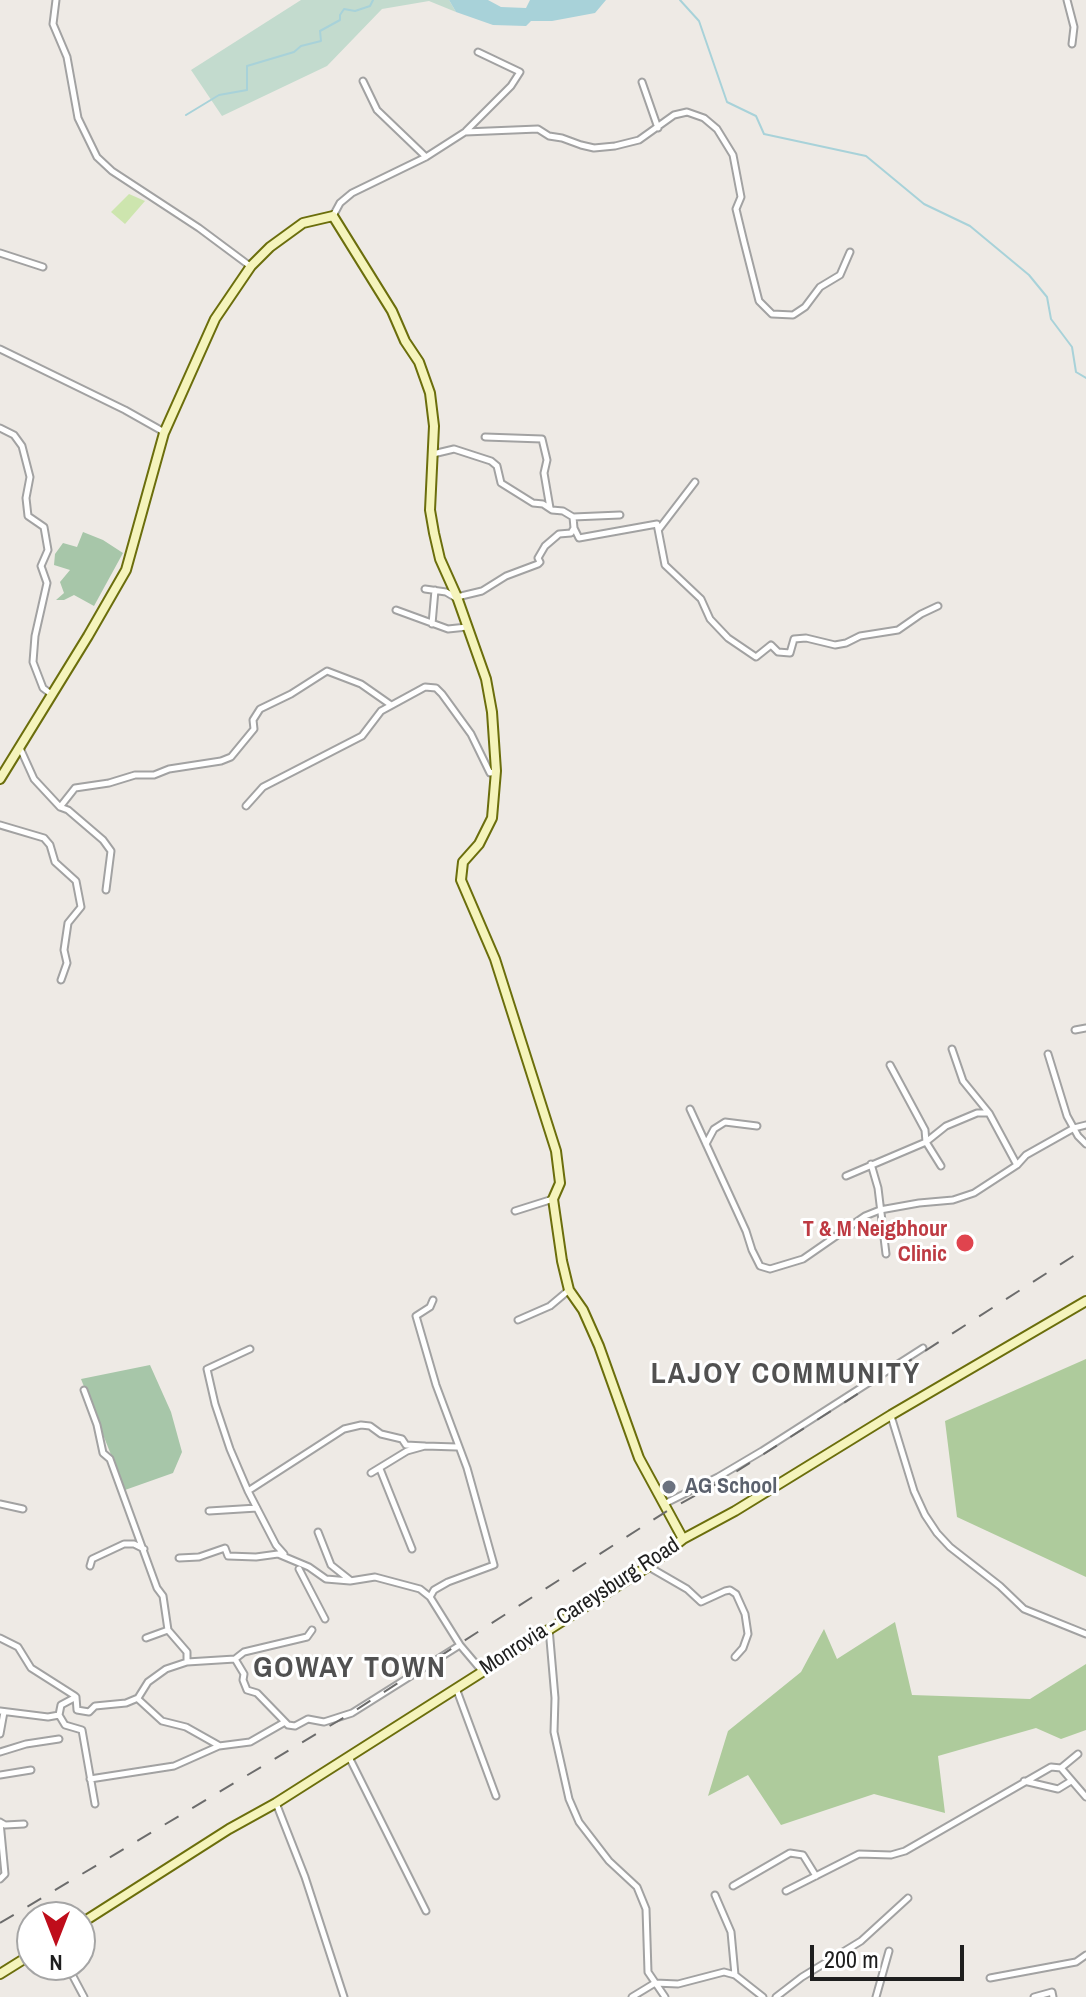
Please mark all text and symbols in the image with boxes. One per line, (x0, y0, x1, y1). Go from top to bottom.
place label: T & M Neigbhour Clinic (803, 1217, 947, 1268)
marker: T & M Neigbhour Clinic (954, 1232, 976, 1254)
district label: LAJOY COMMUNITY (651, 1357, 921, 1393)
place label: AG School (685, 1474, 777, 1500)
marker: AG School (660, 1478, 678, 1496)
street label: Monrovia - Careysburg Road (475, 1533, 685, 1681)
district label: GOWAY TOWN (253, 1651, 447, 1687)
north arrow (16, 1901, 96, 1981)
scale bar (814, 1929, 968, 1979)
text: 200 m (824, 1943, 879, 1975)
text: N (49, 1948, 63, 1978)

